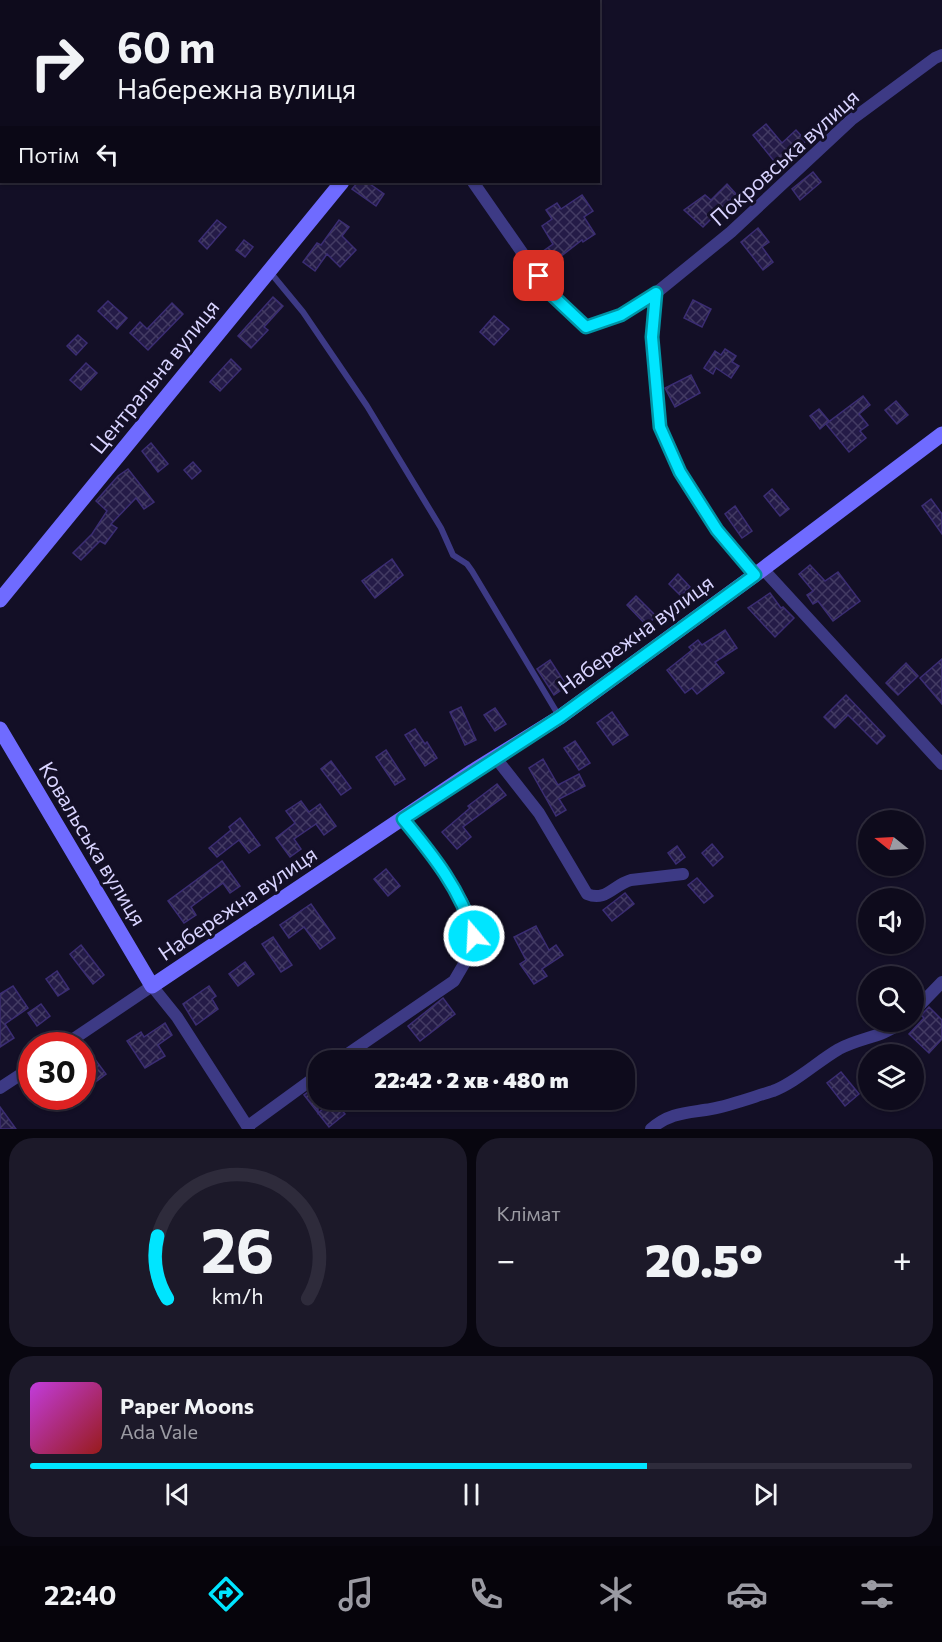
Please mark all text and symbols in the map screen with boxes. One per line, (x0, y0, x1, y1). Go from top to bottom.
text: 60 m (117, 20, 216, 72)
icon: right (18, 24, 96, 102)
text: Набережна вулиця (117, 72, 356, 105)
street label: Покровська вулиця (705, 84, 863, 230)
icon: left (91, 138, 124, 171)
text: Потім (18, 141, 79, 168)
pin (513, 250, 564, 301)
icon: arrive (522, 259, 555, 292)
street label: Центральна вулиця (84, 294, 224, 458)
street label: Набережна вулиця (553, 569, 718, 699)
street label: Ковальська вулиця (34, 757, 152, 930)
north arrow (858, 810, 924, 876)
map controls (858, 810, 924, 1110)
street label: Набережна вулиця (153, 840, 321, 965)
button: sound (858, 888, 924, 954)
position arrow (442, 904, 506, 968)
button: search (858, 966, 924, 1032)
speed limit sign: 30 (18, 1032, 96, 1110)
button: layers (858, 1044, 924, 1110)
text: 22:42 · 2 хв · 480 m (374, 1066, 569, 1093)
text: Клімат (497, 1201, 561, 1225)
text: 26 (201, 1210, 275, 1286)
text: 20.5° (645, 1231, 763, 1286)
text: − (497, 1238, 515, 1279)
text: + (893, 1238, 912, 1279)
text: km/h (212, 1283, 264, 1309)
text: Paper Moons (120, 1392, 254, 1419)
text: Ada Vale (120, 1419, 198, 1443)
icon: previous (161, 1478, 194, 1511)
icon: pause (455, 1478, 488, 1511)
icon: next (749, 1478, 782, 1511)
icon: directions (205, 1573, 247, 1615)
icon: music (335, 1573, 377, 1615)
icon: phone (465, 1573, 507, 1615)
icon: climate (595, 1573, 637, 1615)
icon: car (726, 1573, 768, 1615)
icon: filters (856, 1573, 898, 1615)
text: 22:40 (44, 1578, 116, 1611)

